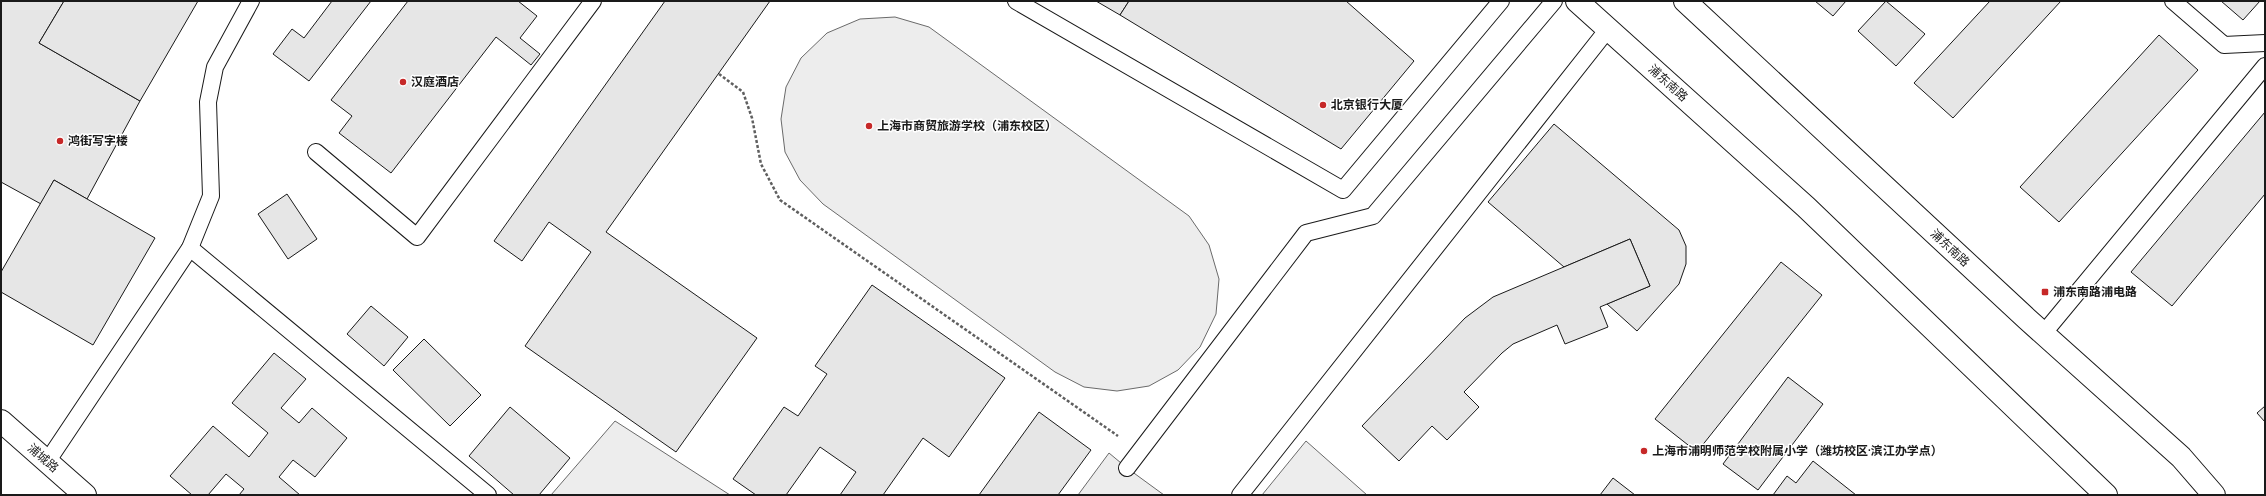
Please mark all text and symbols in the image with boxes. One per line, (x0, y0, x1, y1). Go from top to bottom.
street label: 浦东南路 (1645, 61, 1691, 105)
place label: 汉庭酒店 (411, 74, 459, 90)
marker: 汉庭酒店 (398, 77, 408, 87)
place label: 北京银行大厦 (1331, 97, 1403, 113)
marker: 北京银行大厦 (1318, 100, 1328, 110)
place label: 上海市商贸旅游学校（浦东校区） (877, 118, 1057, 134)
marker: 上海市商贸旅游学校（浦东校区） (864, 121, 874, 131)
place label: 鸿街写字楼 (68, 133, 128, 149)
marker: 鸿街写字楼 (55, 136, 65, 146)
street label: 浦东南路 (1927, 226, 1973, 270)
place label: 浦东南路浦电路 (2053, 284, 2137, 300)
marker: 浦东南路浦电路 (2040, 287, 2050, 297)
street label: 浦城路 (24, 440, 62, 476)
place label: 上海市浦明师范学校附属小学（潍坊校区·滨江办学点） (1652, 443, 1943, 459)
marker: 上海市浦明师范学校附属小学（潍坊校区·滨江办学点） (1639, 446, 1649, 456)

